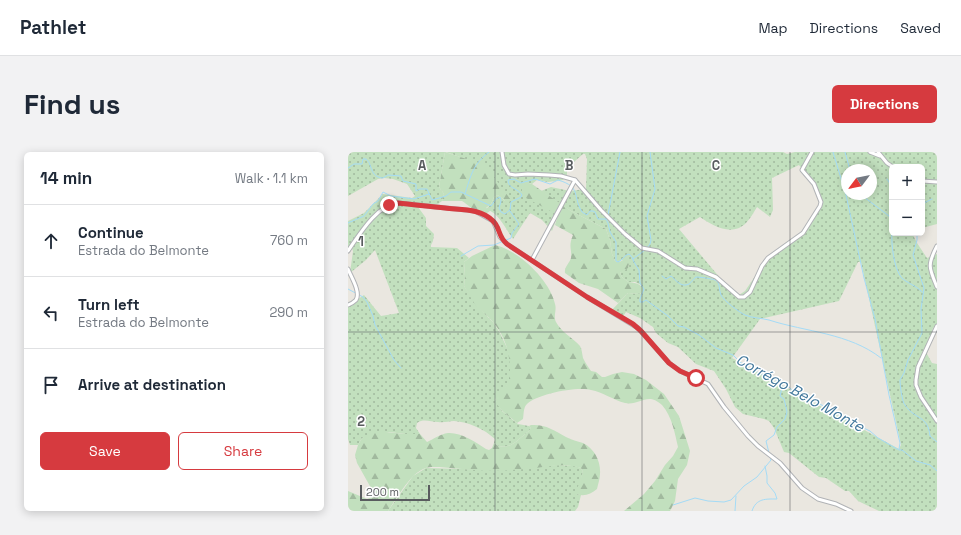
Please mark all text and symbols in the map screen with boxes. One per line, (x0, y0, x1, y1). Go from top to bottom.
text: Pathlet (20, 15, 86, 40)
text: Map (758, 19, 788, 37)
text: Directions (810, 19, 878, 37)
text: Saved (900, 19, 941, 37)
button: Directions (832, 85, 937, 123)
text: Find us (24, 86, 121, 122)
text: A (418, 157, 427, 174)
text: B (565, 157, 574, 174)
text: C (712, 157, 720, 174)
north arrow (841, 164, 877, 200)
map controls (889, 164, 925, 236)
button: + (889, 164, 925, 200)
text: 14 min (40, 167, 92, 189)
text: Walk · 1.1 km (235, 170, 308, 187)
route end (380, 196, 398, 214)
button: − (889, 200, 925, 236)
text: Continue (78, 223, 144, 242)
icon: ahead (40, 230, 62, 252)
text: 760 m (270, 232, 308, 249)
text: 1 (358, 233, 364, 250)
text: Estrada do Belmonte (78, 242, 209, 259)
text: Turn left (78, 295, 140, 314)
icon: left (40, 302, 62, 324)
text: 290 m (269, 304, 308, 321)
text: Estrada do Belmonte (78, 314, 209, 331)
water label: Corrégo Belo Monte (733, 349, 869, 436)
route start (687, 369, 705, 387)
icon: arrive (40, 374, 62, 396)
text: Arrive at destination (78, 375, 226, 394)
text: 2 (357, 413, 365, 430)
button: Save (40, 432, 170, 470)
button: Share (178, 432, 308, 470)
scale bar (360, 483, 430, 502)
text: 200 m (366, 485, 399, 499)

